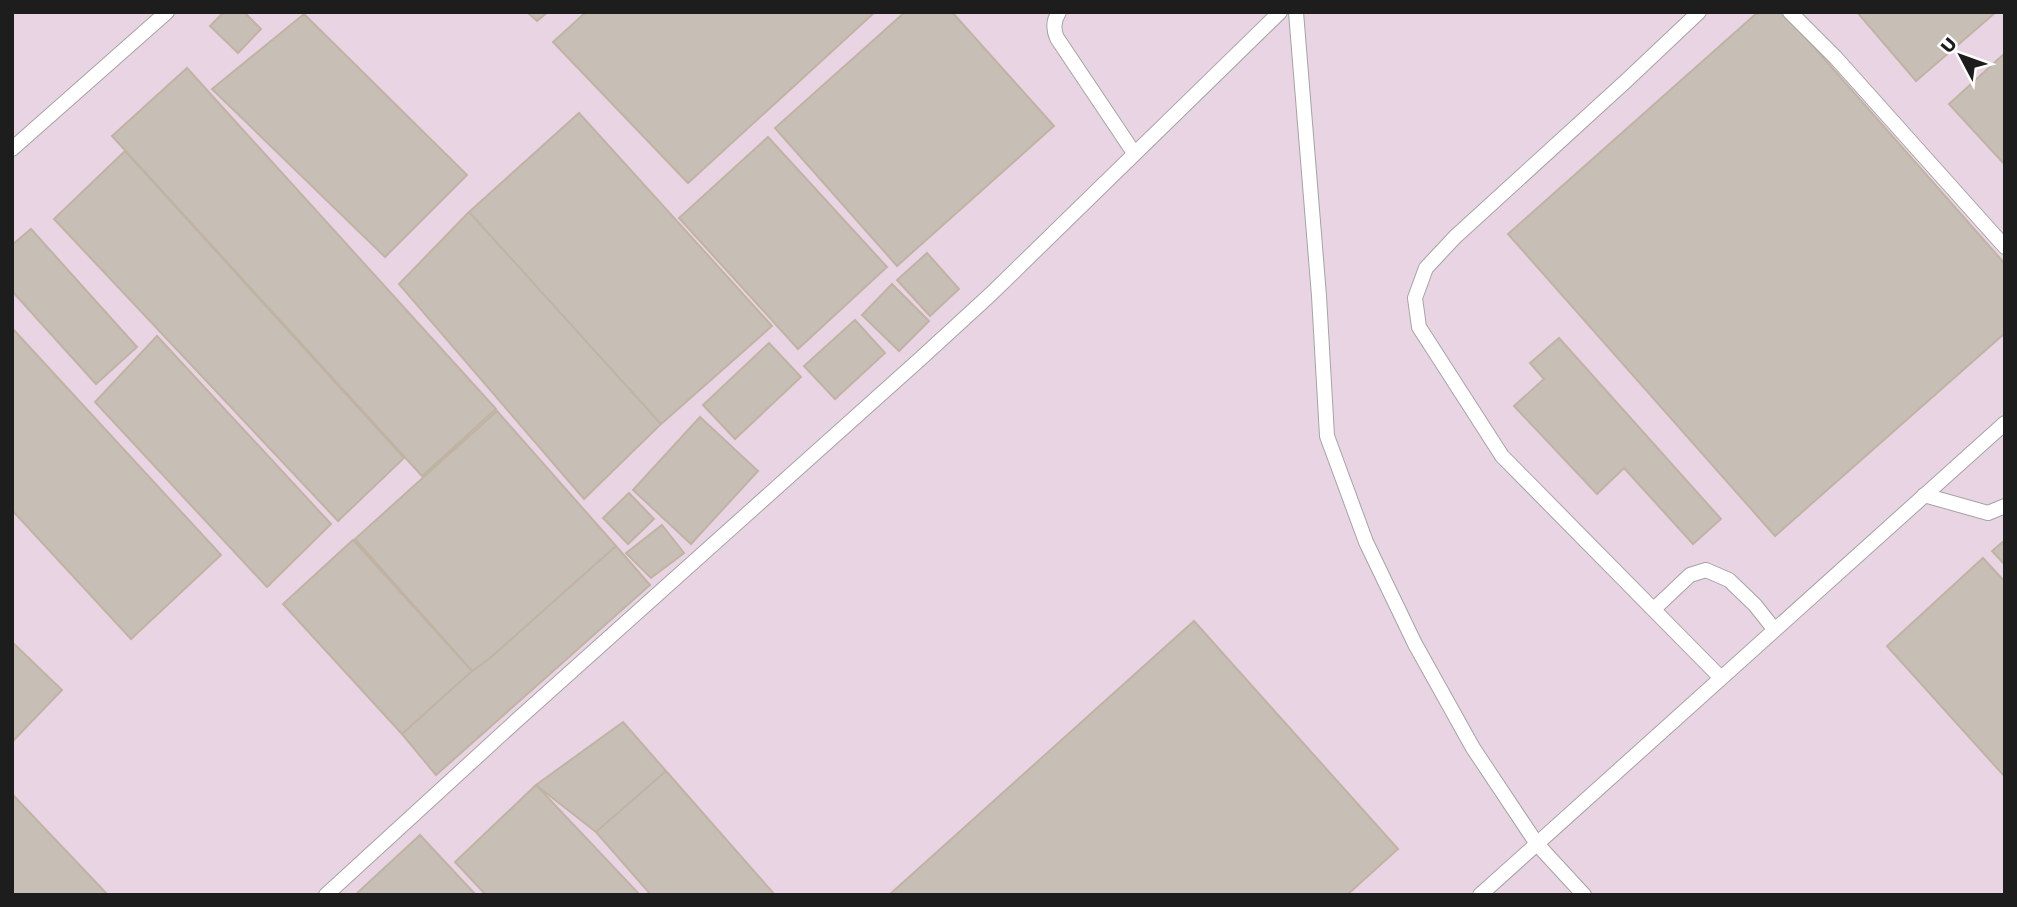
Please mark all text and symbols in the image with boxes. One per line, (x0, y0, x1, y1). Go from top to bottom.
north arrow (1926, 21, 1996, 91)
text: U (1935, 33, 1962, 58)

